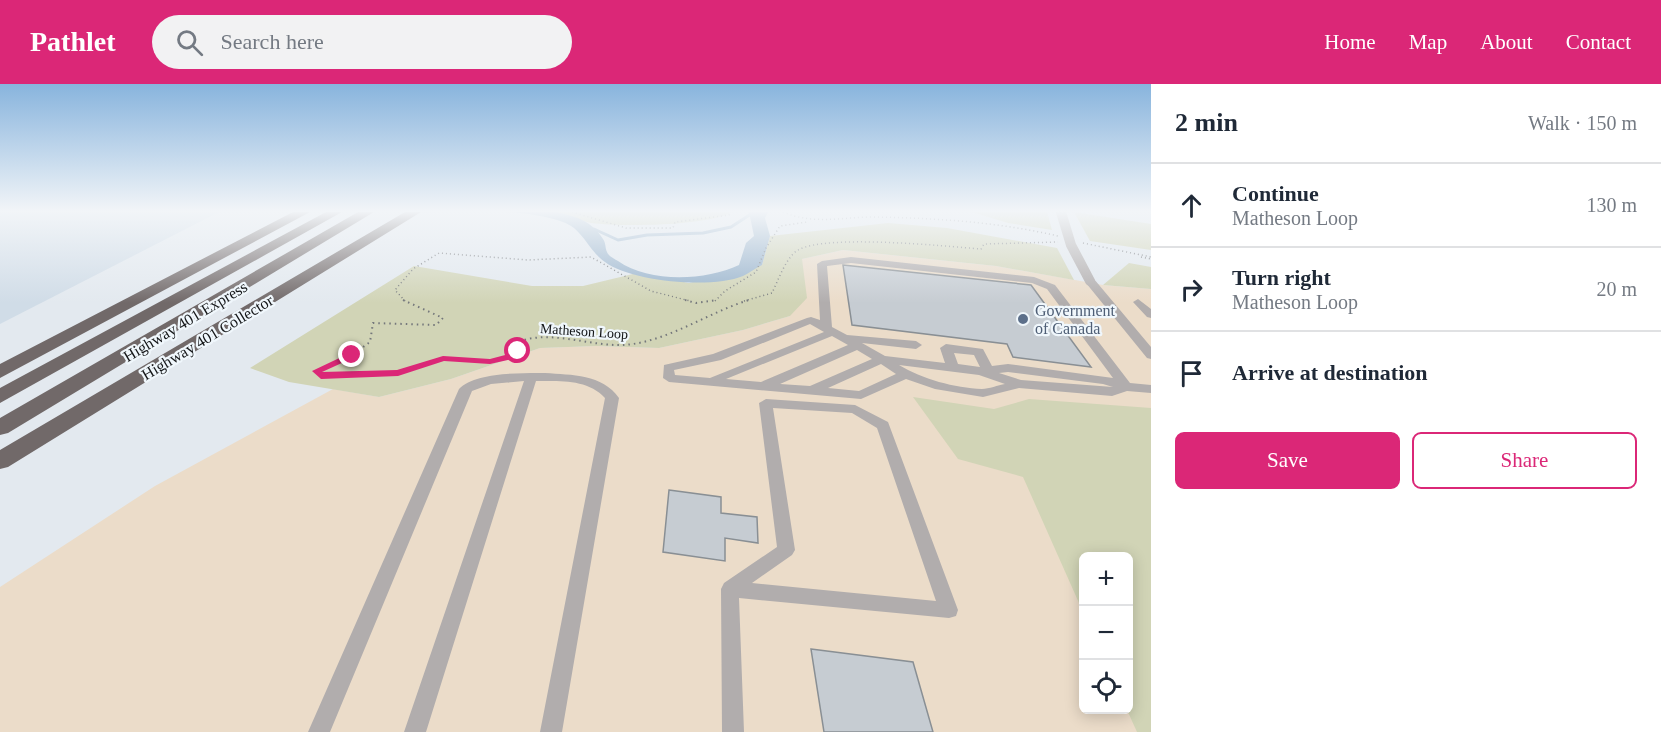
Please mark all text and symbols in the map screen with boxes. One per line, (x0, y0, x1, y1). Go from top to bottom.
search box (152, 15, 572, 69)
text: Pathlet (30, 26, 116, 57)
icon: search (173, 26, 206, 59)
text: Search here (221, 29, 324, 54)
text: Home (1324, 30, 1376, 54)
text: Map (1409, 30, 1447, 54)
text: About (1480, 30, 1533, 54)
text: Contact (1566, 30, 1631, 54)
text: 2 min (1175, 108, 1238, 137)
text: Walk · 150 m (1528, 112, 1637, 134)
text: Continue (1232, 181, 1319, 206)
icon: ahead (1175, 189, 1208, 222)
text: 130 m (1586, 194, 1637, 216)
text: Matheson Loop (1232, 207, 1358, 229)
text: Turn right (1232, 265, 1331, 290)
icon: right (1175, 273, 1208, 306)
street label: Highway 401 Express (120, 278, 251, 366)
text: 20 m (1596, 278, 1637, 300)
street label: Highway 401 Collector (139, 291, 277, 384)
text: Matheson Loop (1232, 291, 1358, 313)
place label: Government of Canada (1035, 302, 1116, 337)
marker: Government of Canada (1016, 312, 1030, 326)
street label: Matheson Loop (539, 321, 629, 342)
route start (504, 337, 530, 363)
route end (338, 341, 364, 367)
icon: arrive (1175, 357, 1208, 390)
text: Arrive at destination (1232, 360, 1428, 385)
button: Save (1175, 432, 1400, 489)
button: Share (1412, 432, 1637, 489)
map controls (1079, 552, 1133, 714)
button: + (1079, 552, 1133, 606)
button: − (1079, 606, 1133, 660)
button: locate (1079, 660, 1133, 714)

